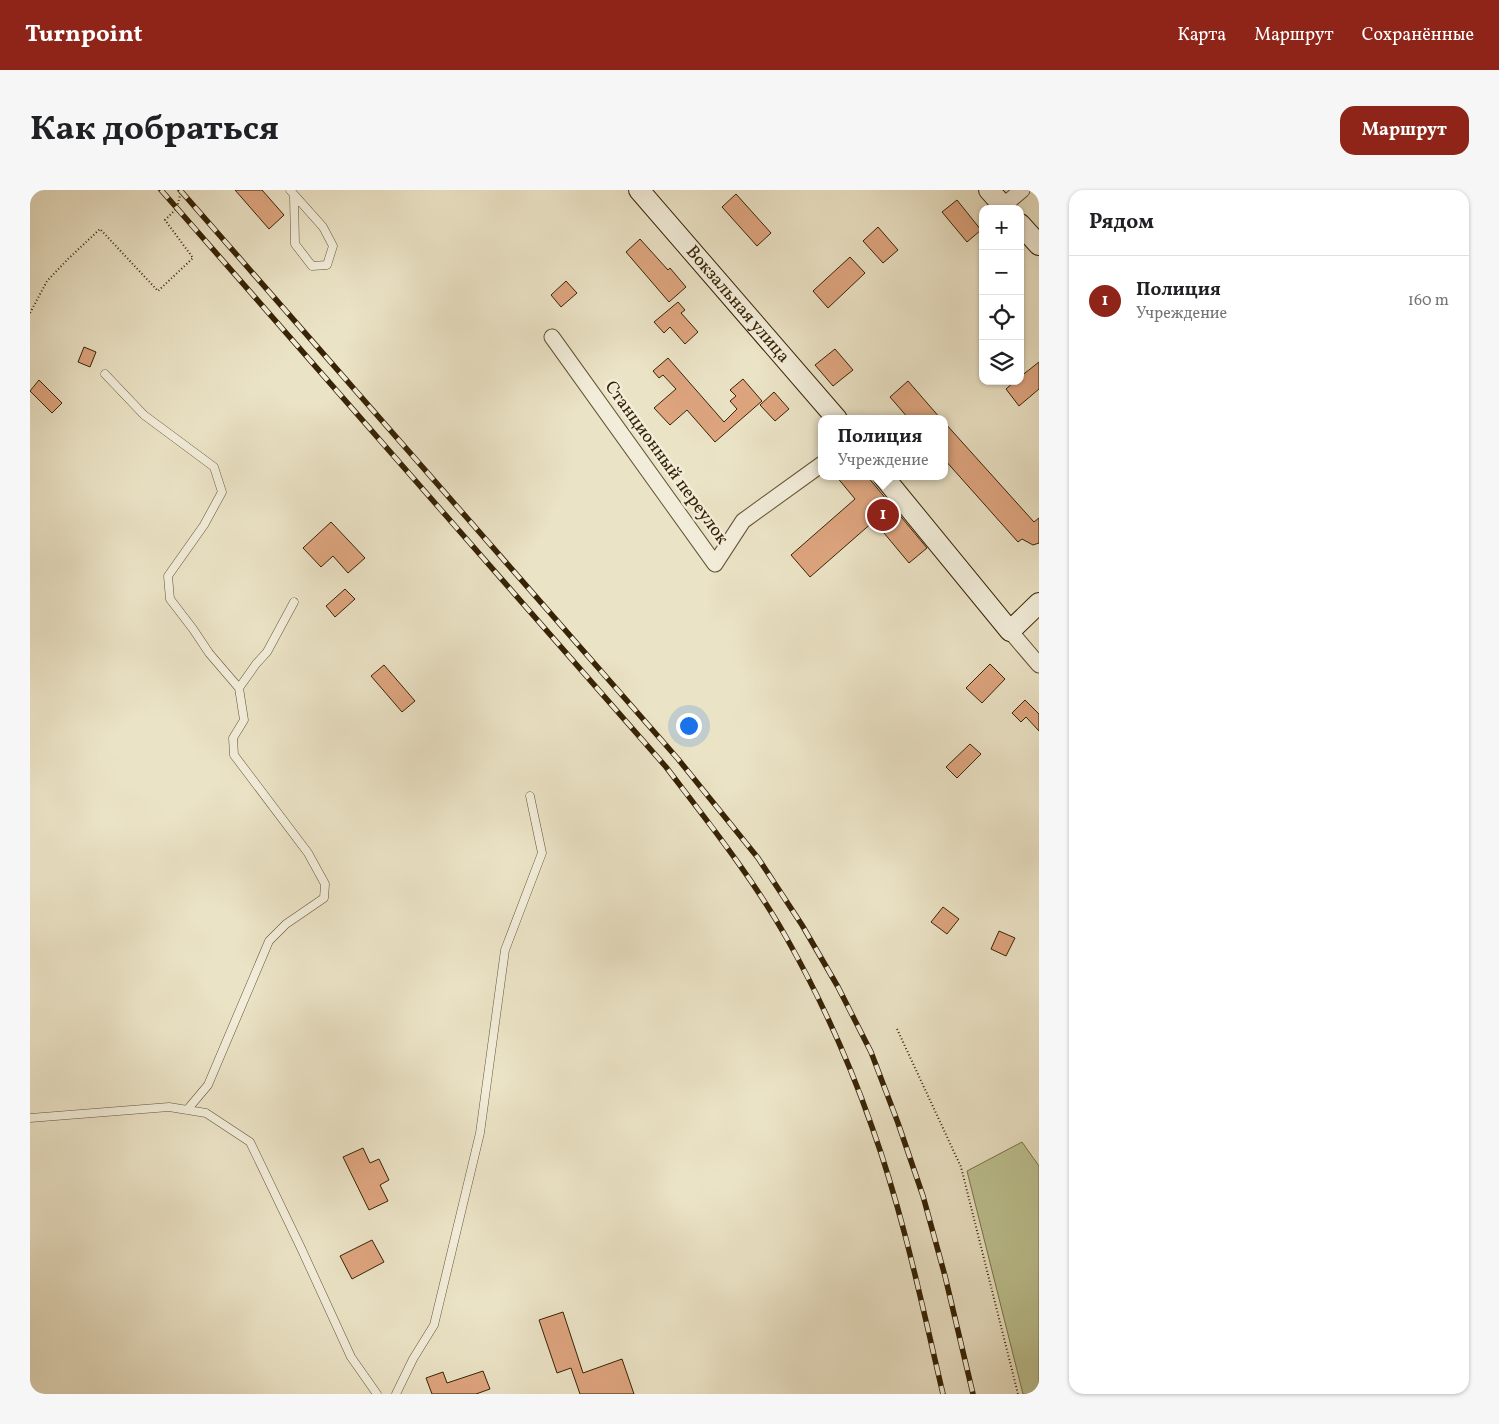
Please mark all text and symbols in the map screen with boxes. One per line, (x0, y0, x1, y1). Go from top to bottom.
text: Turnpoint (25, 18, 143, 52)
text: Карта (1177, 23, 1226, 48)
text: Маршрут (1254, 23, 1334, 48)
text: Сохранённые (1362, 23, 1474, 48)
text: Как добраться (30, 106, 279, 154)
button: Маршрут (1340, 106, 1469, 155)
map controls (979, 205, 1024, 385)
button: + (979, 205, 1024, 250)
text: Рядом (1089, 208, 1154, 237)
street label: Вокзальная улица (680, 240, 796, 369)
button: − (979, 250, 1024, 295)
text: Полиция (1136, 277, 1221, 303)
text: 1 (1102, 290, 1108, 312)
text: 160 m (1408, 290, 1449, 312)
button: locate (979, 295, 1024, 340)
text: Учреждение (1136, 303, 1227, 325)
button: layers (979, 340, 1024, 385)
street label: Станционный переулок (598, 376, 734, 550)
popup (818, 415, 948, 480)
text: Полиция (837, 424, 922, 450)
text: Учреждение (837, 450, 929, 472)
pin: 1 (867, 496, 899, 534)
your location (676, 713, 702, 739)

